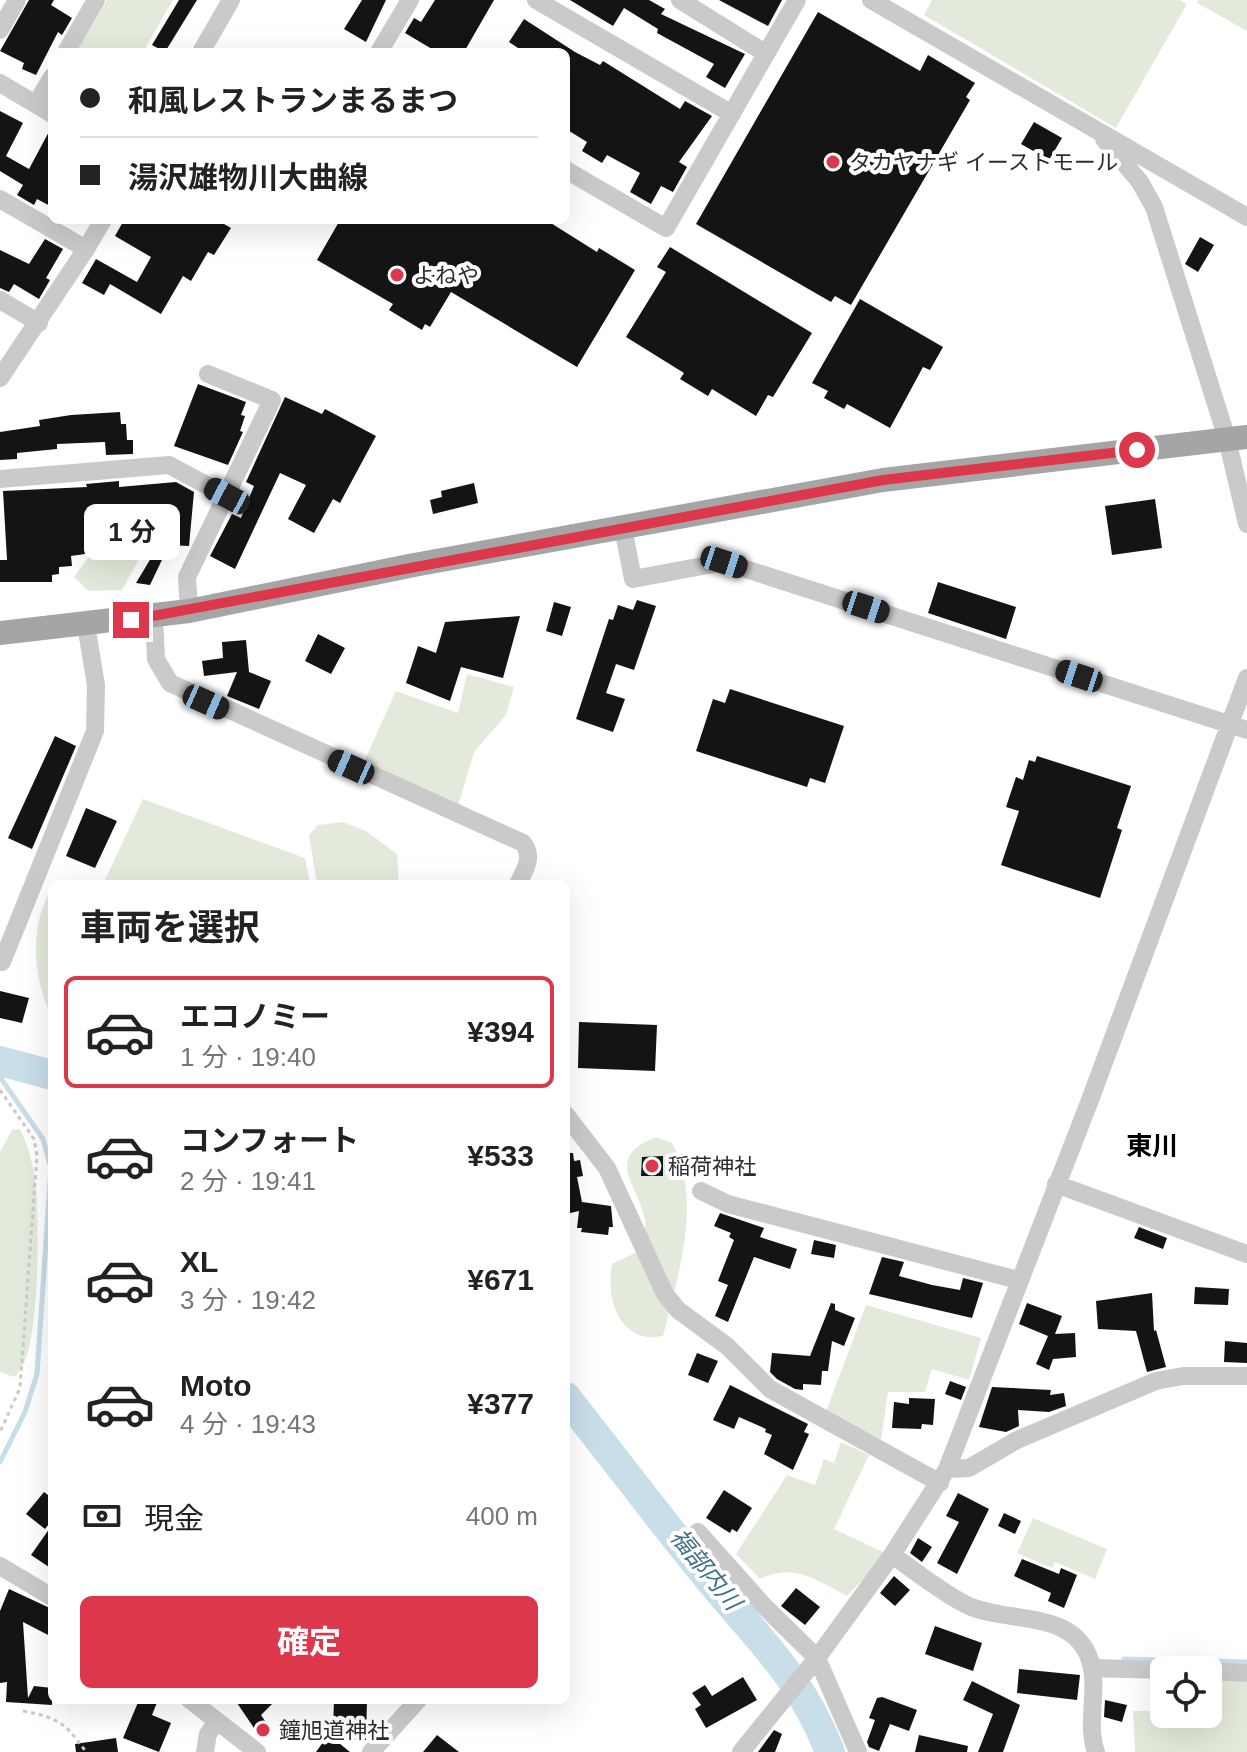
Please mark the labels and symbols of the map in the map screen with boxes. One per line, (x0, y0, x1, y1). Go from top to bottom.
place label: タカヤナギ イーストモール (849, 150, 1118, 175)
marker: タカヤナギ イーストモール (824, 153, 842, 171)
place label: よねや (413, 263, 479, 288)
marker: よねや (388, 266, 406, 284)
route start (1119, 432, 1155, 468)
car (200, 474, 254, 518)
callout: 1 分 (83, 504, 179, 560)
car (697, 543, 751, 581)
car (839, 588, 893, 626)
route end (113, 602, 149, 638)
car (1052, 657, 1106, 695)
car (179, 681, 233, 723)
car (324, 746, 378, 788)
district label: 東川 (1126, 1131, 1178, 1161)
place label: 稲荷神社 (668, 1154, 756, 1179)
marker: 稲荷神社 (643, 1157, 661, 1175)
water label: 福部内川 (665, 1523, 749, 1617)
place label: 鐘旭道神社 (279, 1718, 389, 1743)
marker: 鐘旭道神社 (254, 1721, 272, 1739)

